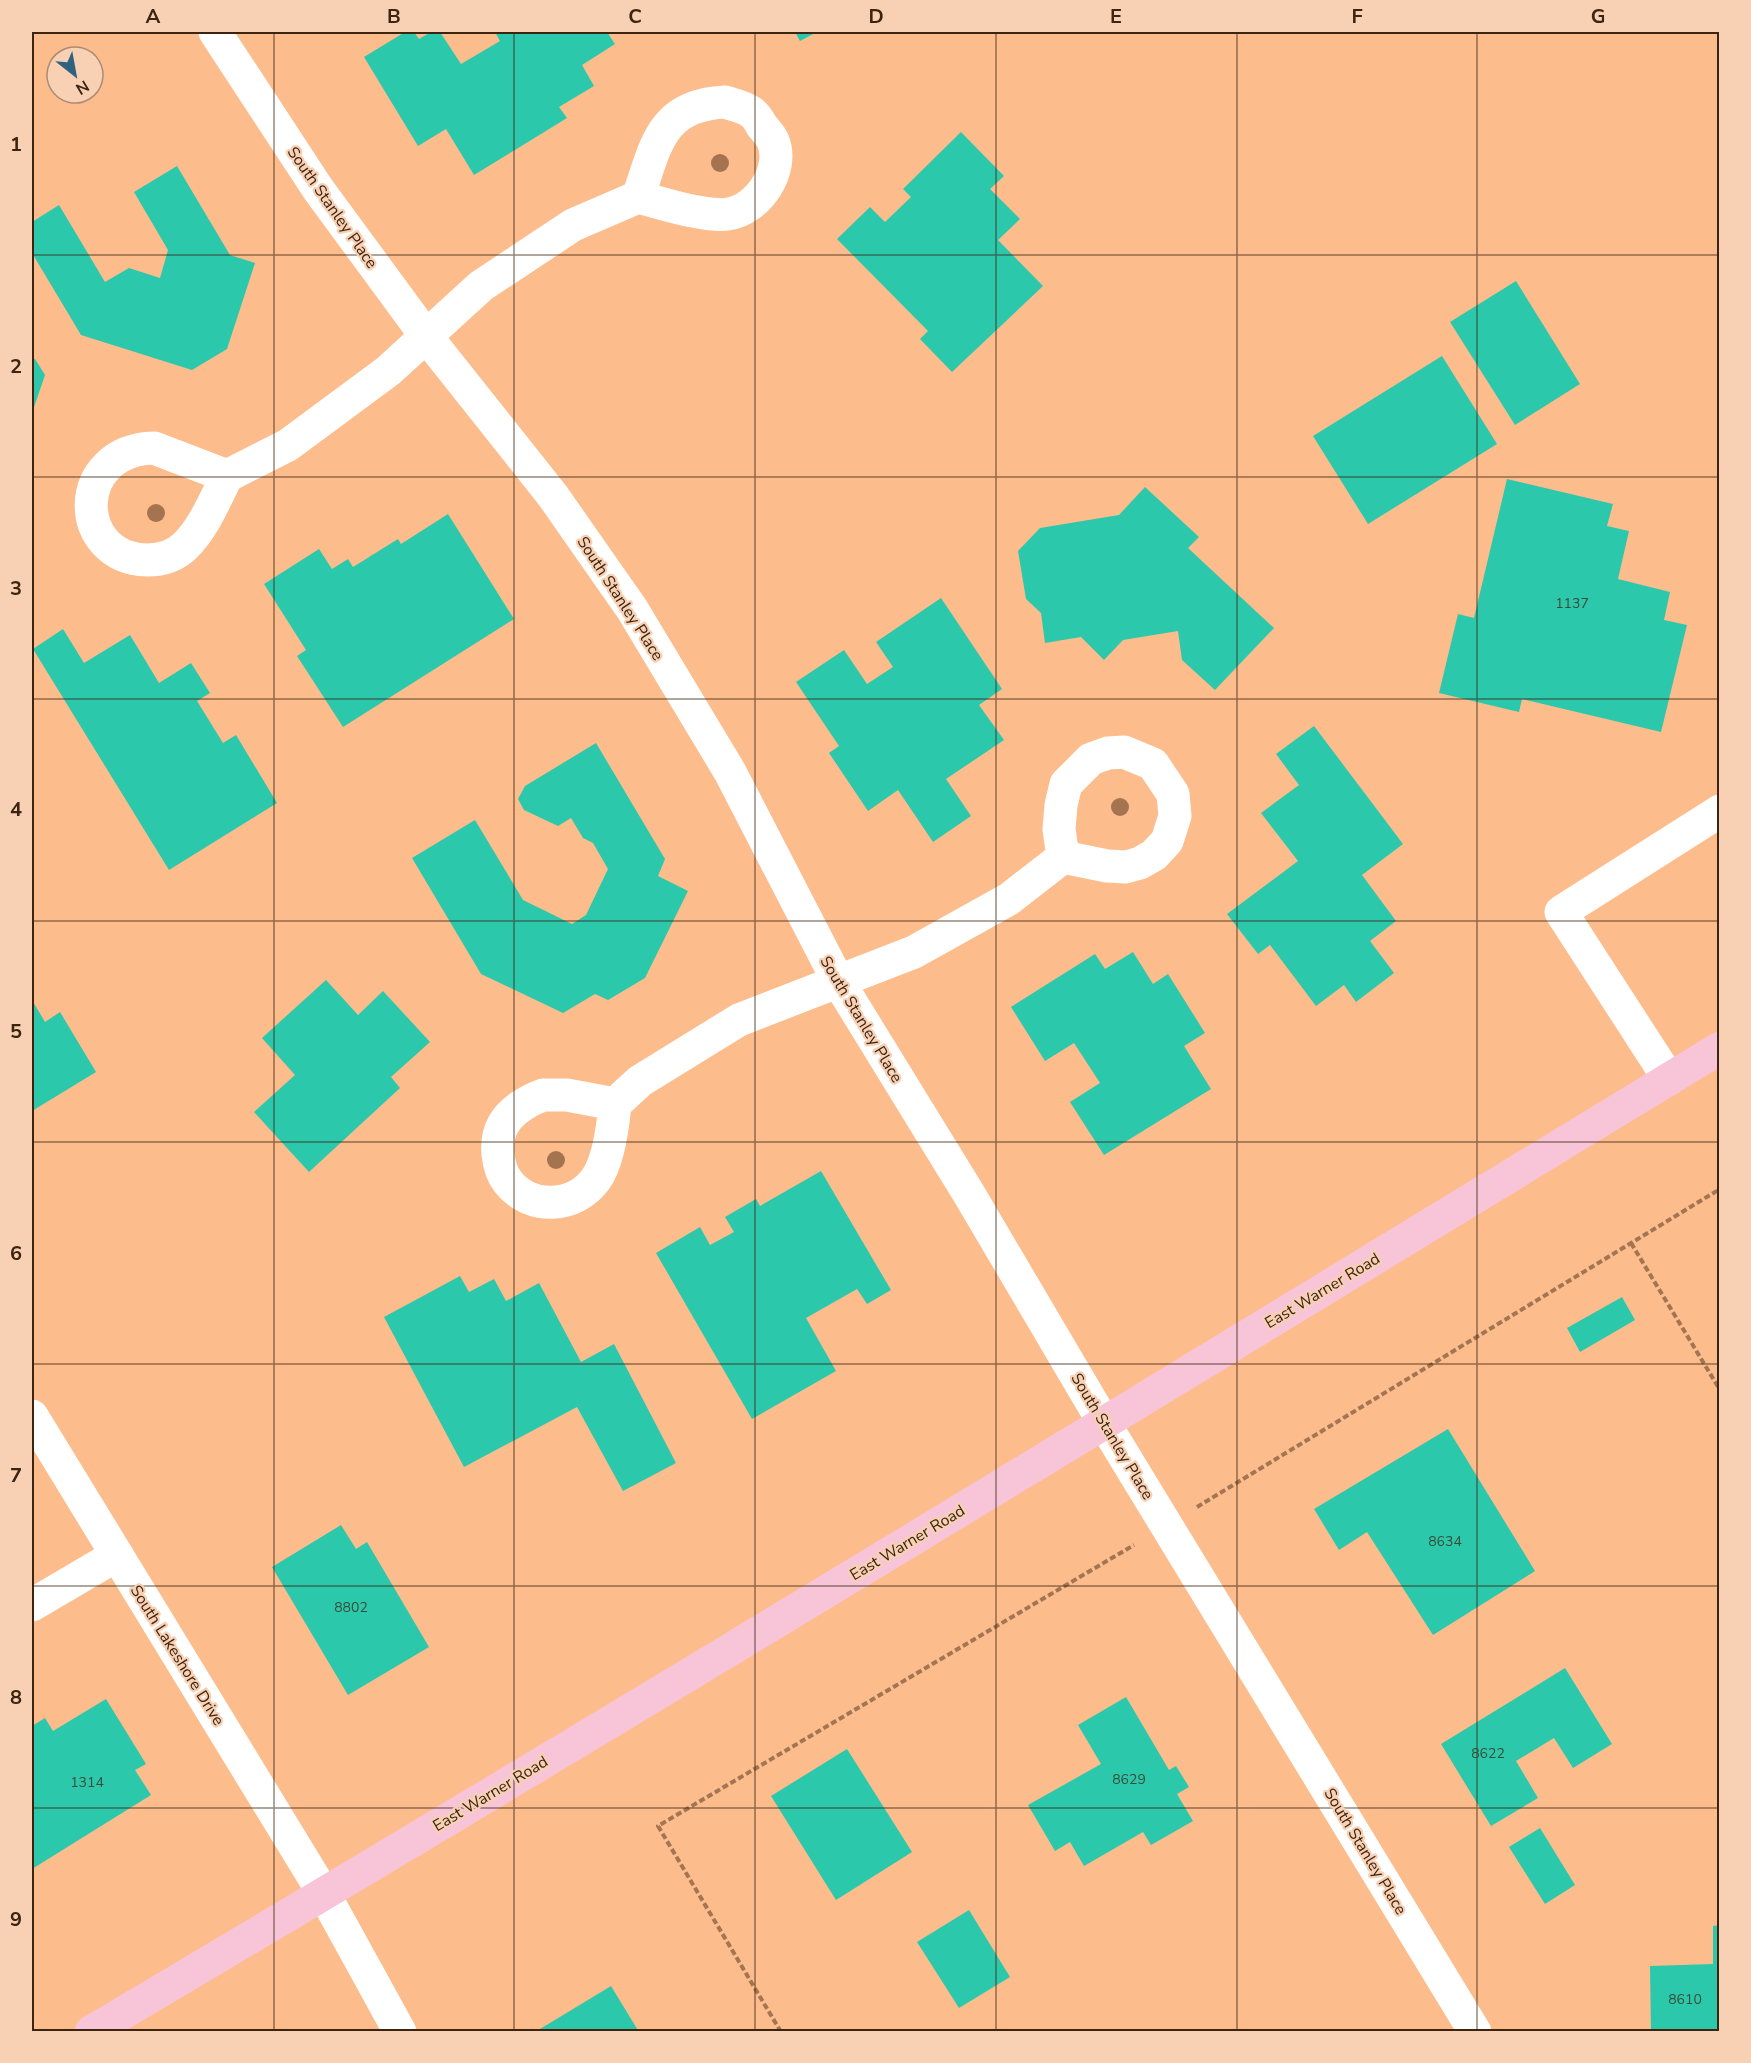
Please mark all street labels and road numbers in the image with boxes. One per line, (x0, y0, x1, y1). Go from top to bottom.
street label: South Stanley Place (282, 142, 382, 273)
street label: South Stanley Place (572, 532, 669, 665)
street label: South Stanley Place (815, 952, 908, 1087)
street label: East Warner Road (1261, 1248, 1384, 1334)
street label: South Stanley Place (1066, 1369, 1159, 1504)
street label: East Warner Road (846, 1500, 969, 1586)
street label: South Lakeshore Drive (125, 1581, 229, 1730)
street label: East Warner Road (429, 1751, 552, 1837)
street label: South Stanley Place (1319, 1784, 1412, 1919)

